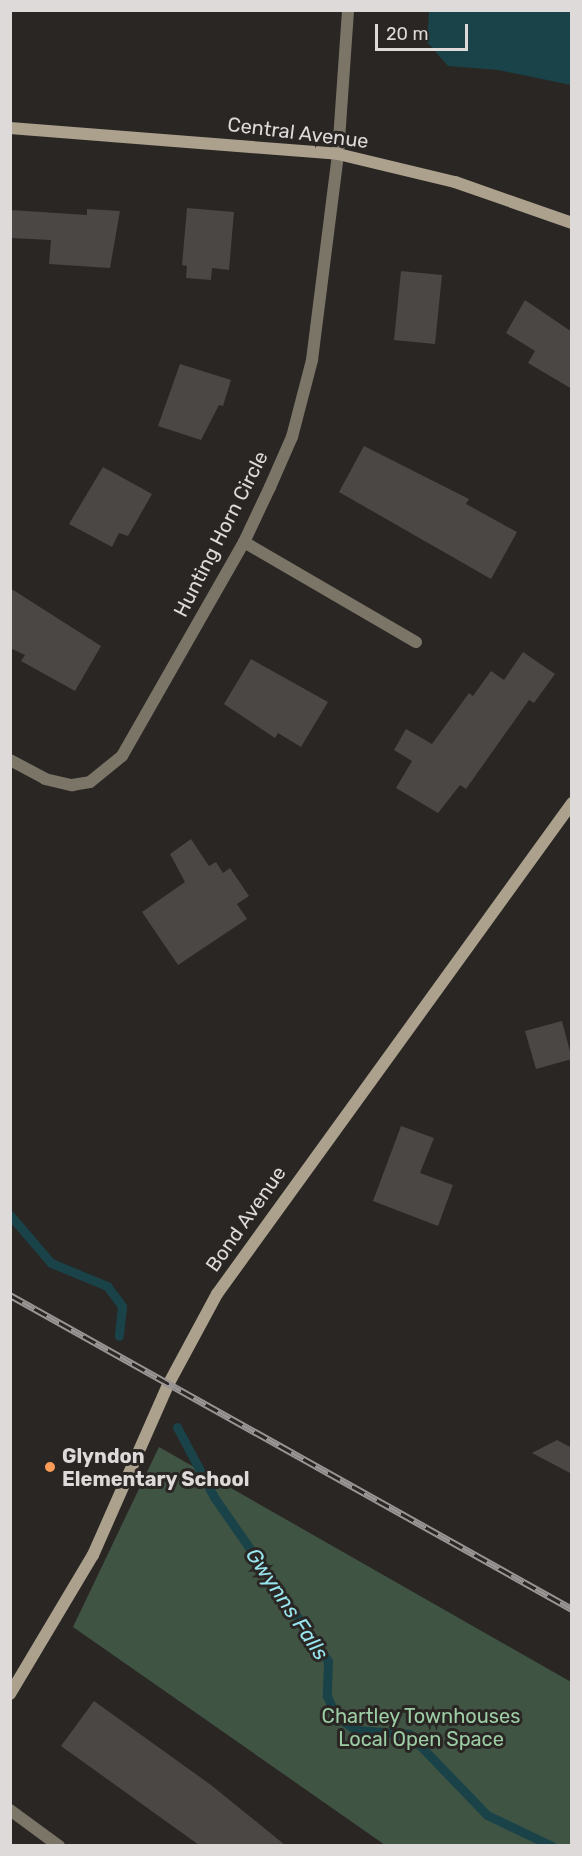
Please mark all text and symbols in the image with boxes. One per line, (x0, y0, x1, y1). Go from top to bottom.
scale bar (378, 12, 471, 50)
text: 20 m (386, 23, 428, 45)
street label: Central Avenue (226, 112, 370, 154)
street label: Hunting Horn Circle (169, 447, 273, 621)
street label: Bond Avenue (201, 1161, 291, 1277)
place label: Glyndon Elementary School (62, 1444, 250, 1491)
marker: Glyndon Elementary School (43, 1460, 57, 1474)
water label: Gwynns Falls (240, 1543, 334, 1665)
park label: Chartley Townhouses Local Open Space (321, 1705, 521, 1752)

